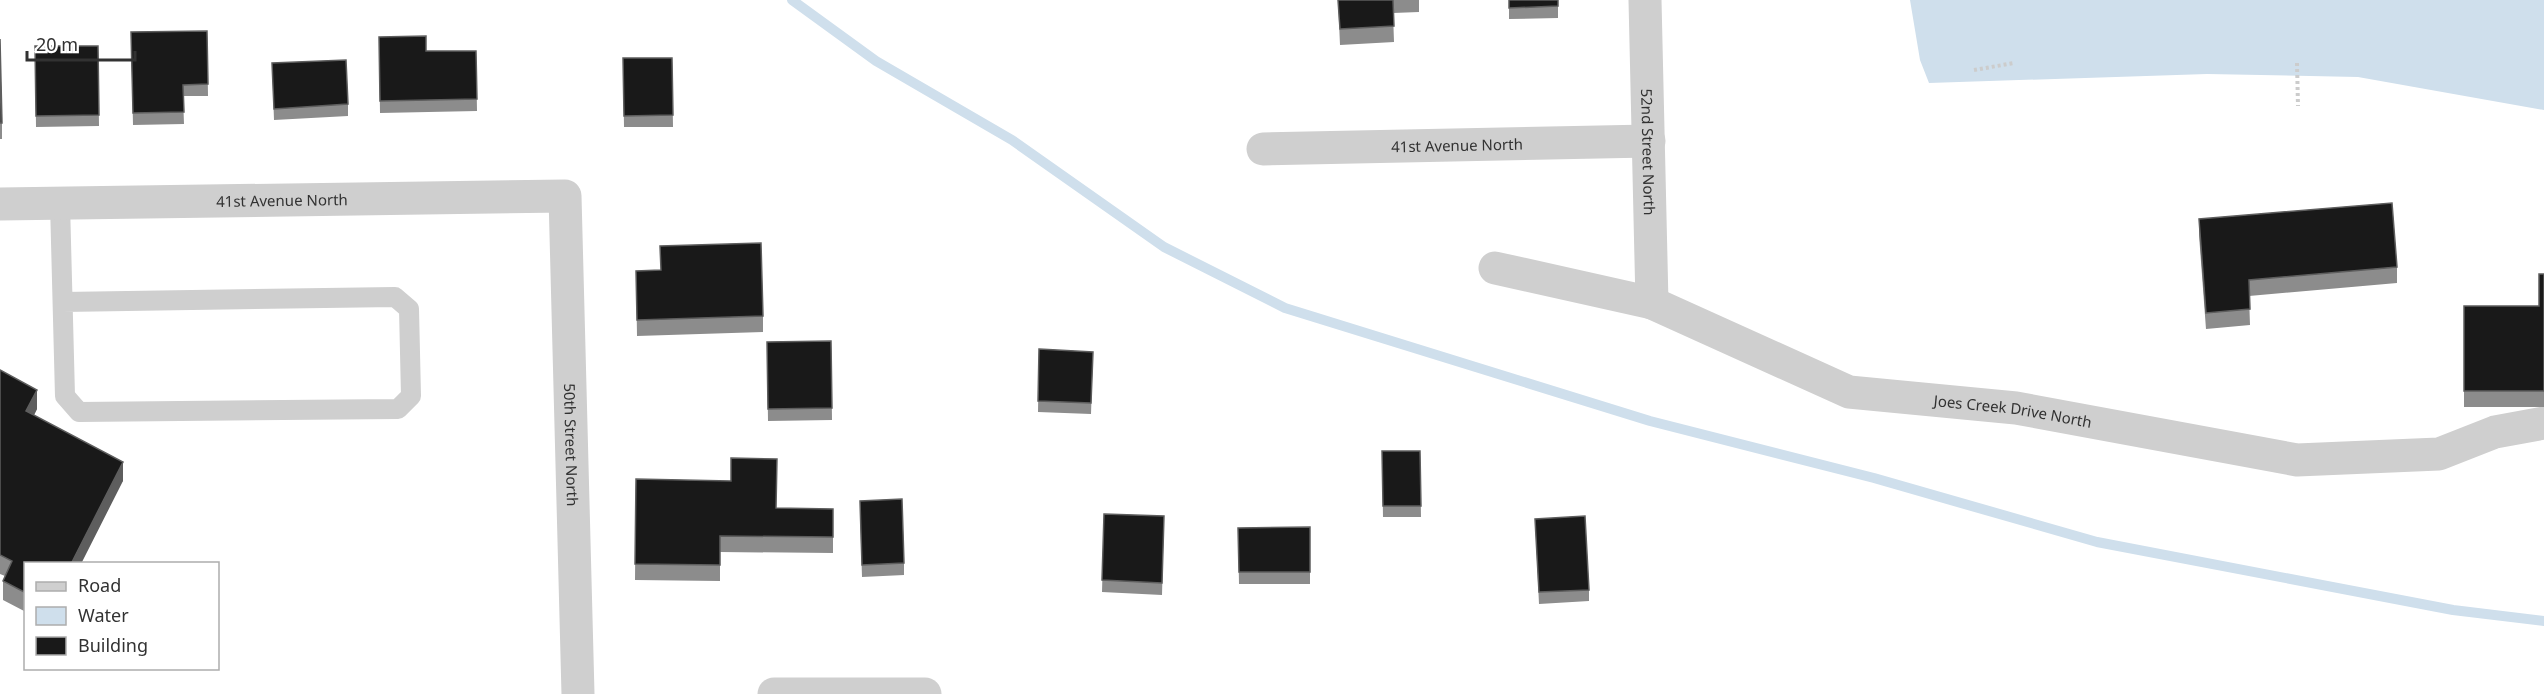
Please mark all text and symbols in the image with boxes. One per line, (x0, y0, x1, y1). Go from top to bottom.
scale bar (27, 24, 135, 62)
text: 20 m (36, 32, 78, 56)
street label: 52nd Street North (1637, 88, 1660, 216)
street label: 41st Avenue North (1391, 134, 1523, 156)
street label: 41st Avenue North (216, 189, 348, 211)
street label: 50th Street North (560, 383, 583, 507)
street label: Joes Creek Drive North (1931, 390, 2093, 432)
legend (24, 562, 219, 670)
text: Road (78, 573, 121, 597)
text: Water (78, 603, 129, 627)
text: Building (78, 633, 148, 657)

